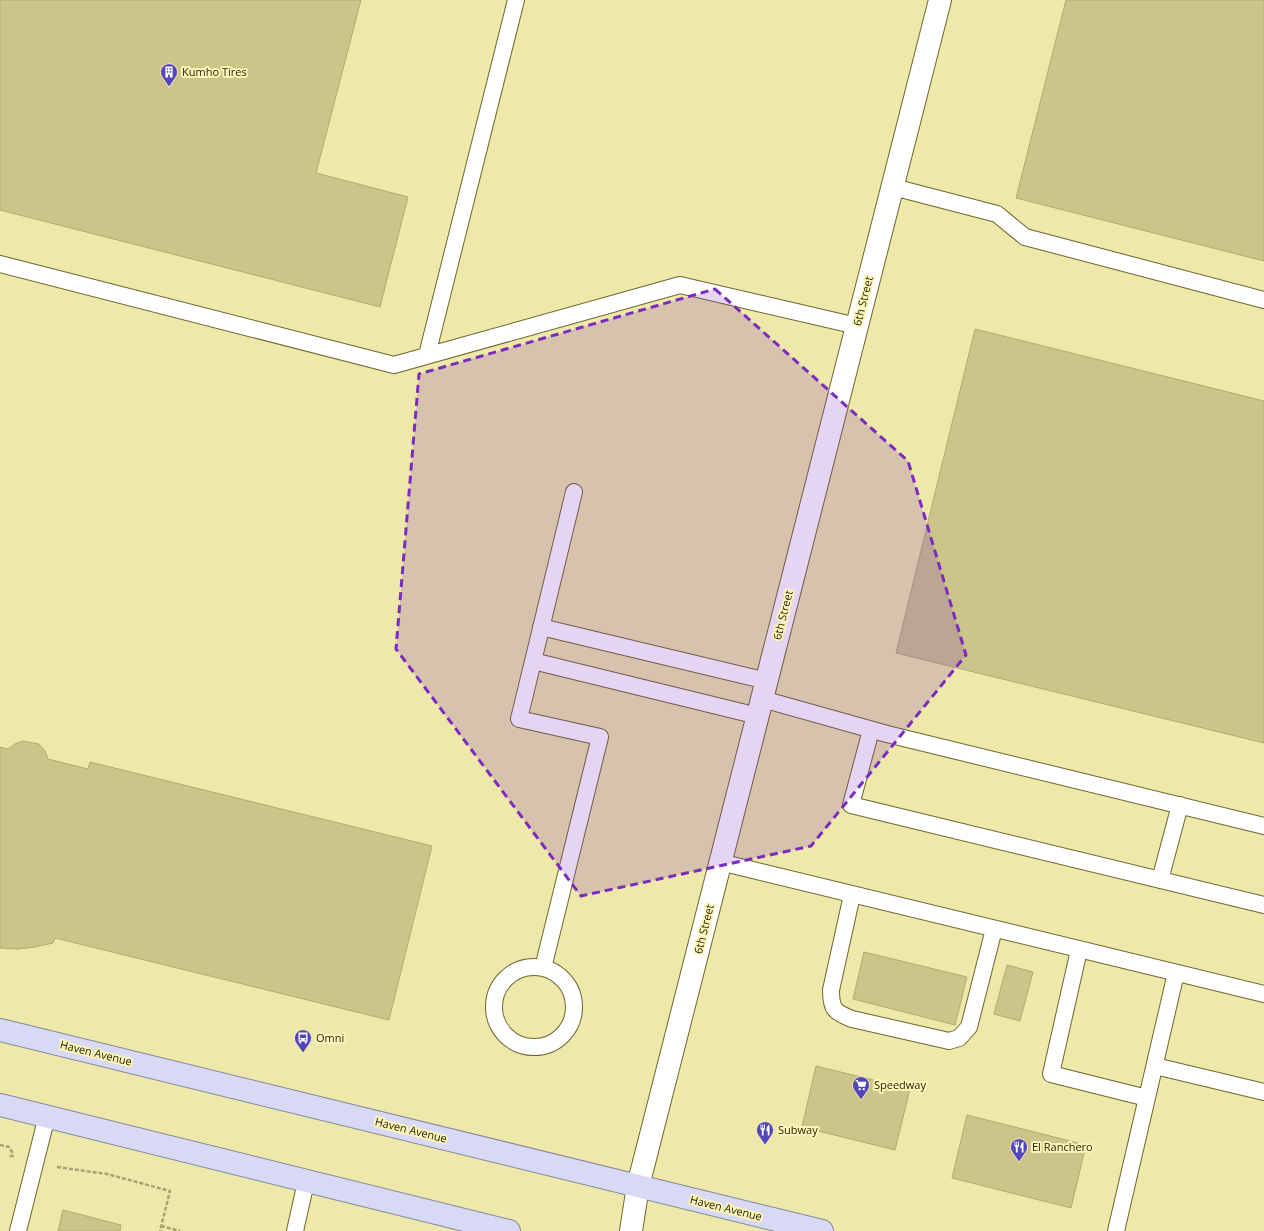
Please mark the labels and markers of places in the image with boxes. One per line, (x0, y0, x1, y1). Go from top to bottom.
building icon: Kumho Tires (159, 62, 179, 87)
place label: Kumho Tires (182, 64, 247, 79)
bus stop icon: Omni (293, 1028, 313, 1053)
place label: Omni (316, 1030, 344, 1045)
supermarket icon: Speedway (851, 1075, 871, 1100)
place label: Speedway (874, 1077, 926, 1092)
restaurant icon: Subway (755, 1120, 775, 1145)
place label: Subway (778, 1122, 818, 1137)
restaurant icon: El Ranchero (1009, 1137, 1029, 1162)
place label: El Ranchero (1032, 1139, 1093, 1154)

